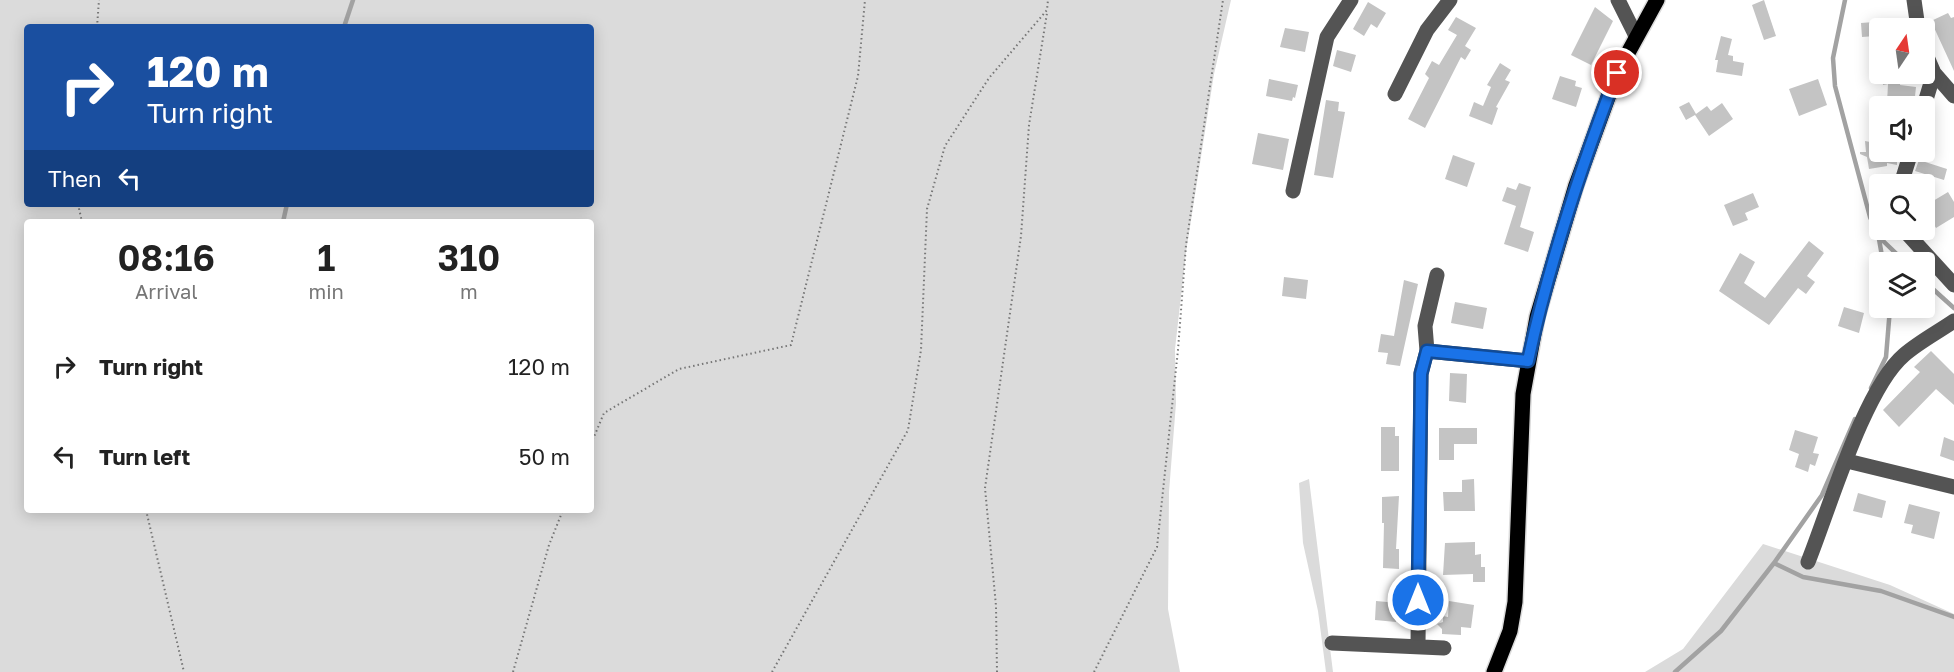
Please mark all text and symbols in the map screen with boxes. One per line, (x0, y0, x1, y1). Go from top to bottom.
north arrow (1869, 18, 1935, 84)
map controls (1869, 18, 1935, 318)
text: 120 m (147, 46, 269, 96)
pin (1591, 47, 1642, 98)
icon: right (48, 48, 126, 126)
icon: arrive (1600, 56, 1633, 89)
button: sound (1869, 96, 1935, 162)
text: Turn right (147, 97, 273, 129)
icon: left (113, 162, 146, 195)
text: Then (48, 165, 101, 192)
button: search (1869, 174, 1935, 240)
text: 08:16 (118, 236, 215, 279)
text: 1 (317, 236, 335, 279)
text: 310 (437, 236, 500, 279)
button: layers (1869, 252, 1935, 318)
text: Arrival (135, 279, 198, 303)
text: min (309, 279, 344, 303)
text: m (460, 279, 478, 303)
icon: right (48, 350, 81, 383)
text: Turn right (99, 353, 203, 380)
text: 120 m (508, 353, 570, 380)
icon: left (48, 440, 81, 473)
text: Turn left (99, 443, 190, 470)
text: 50 m (519, 443, 570, 470)
position arrow (1386, 568, 1450, 632)

